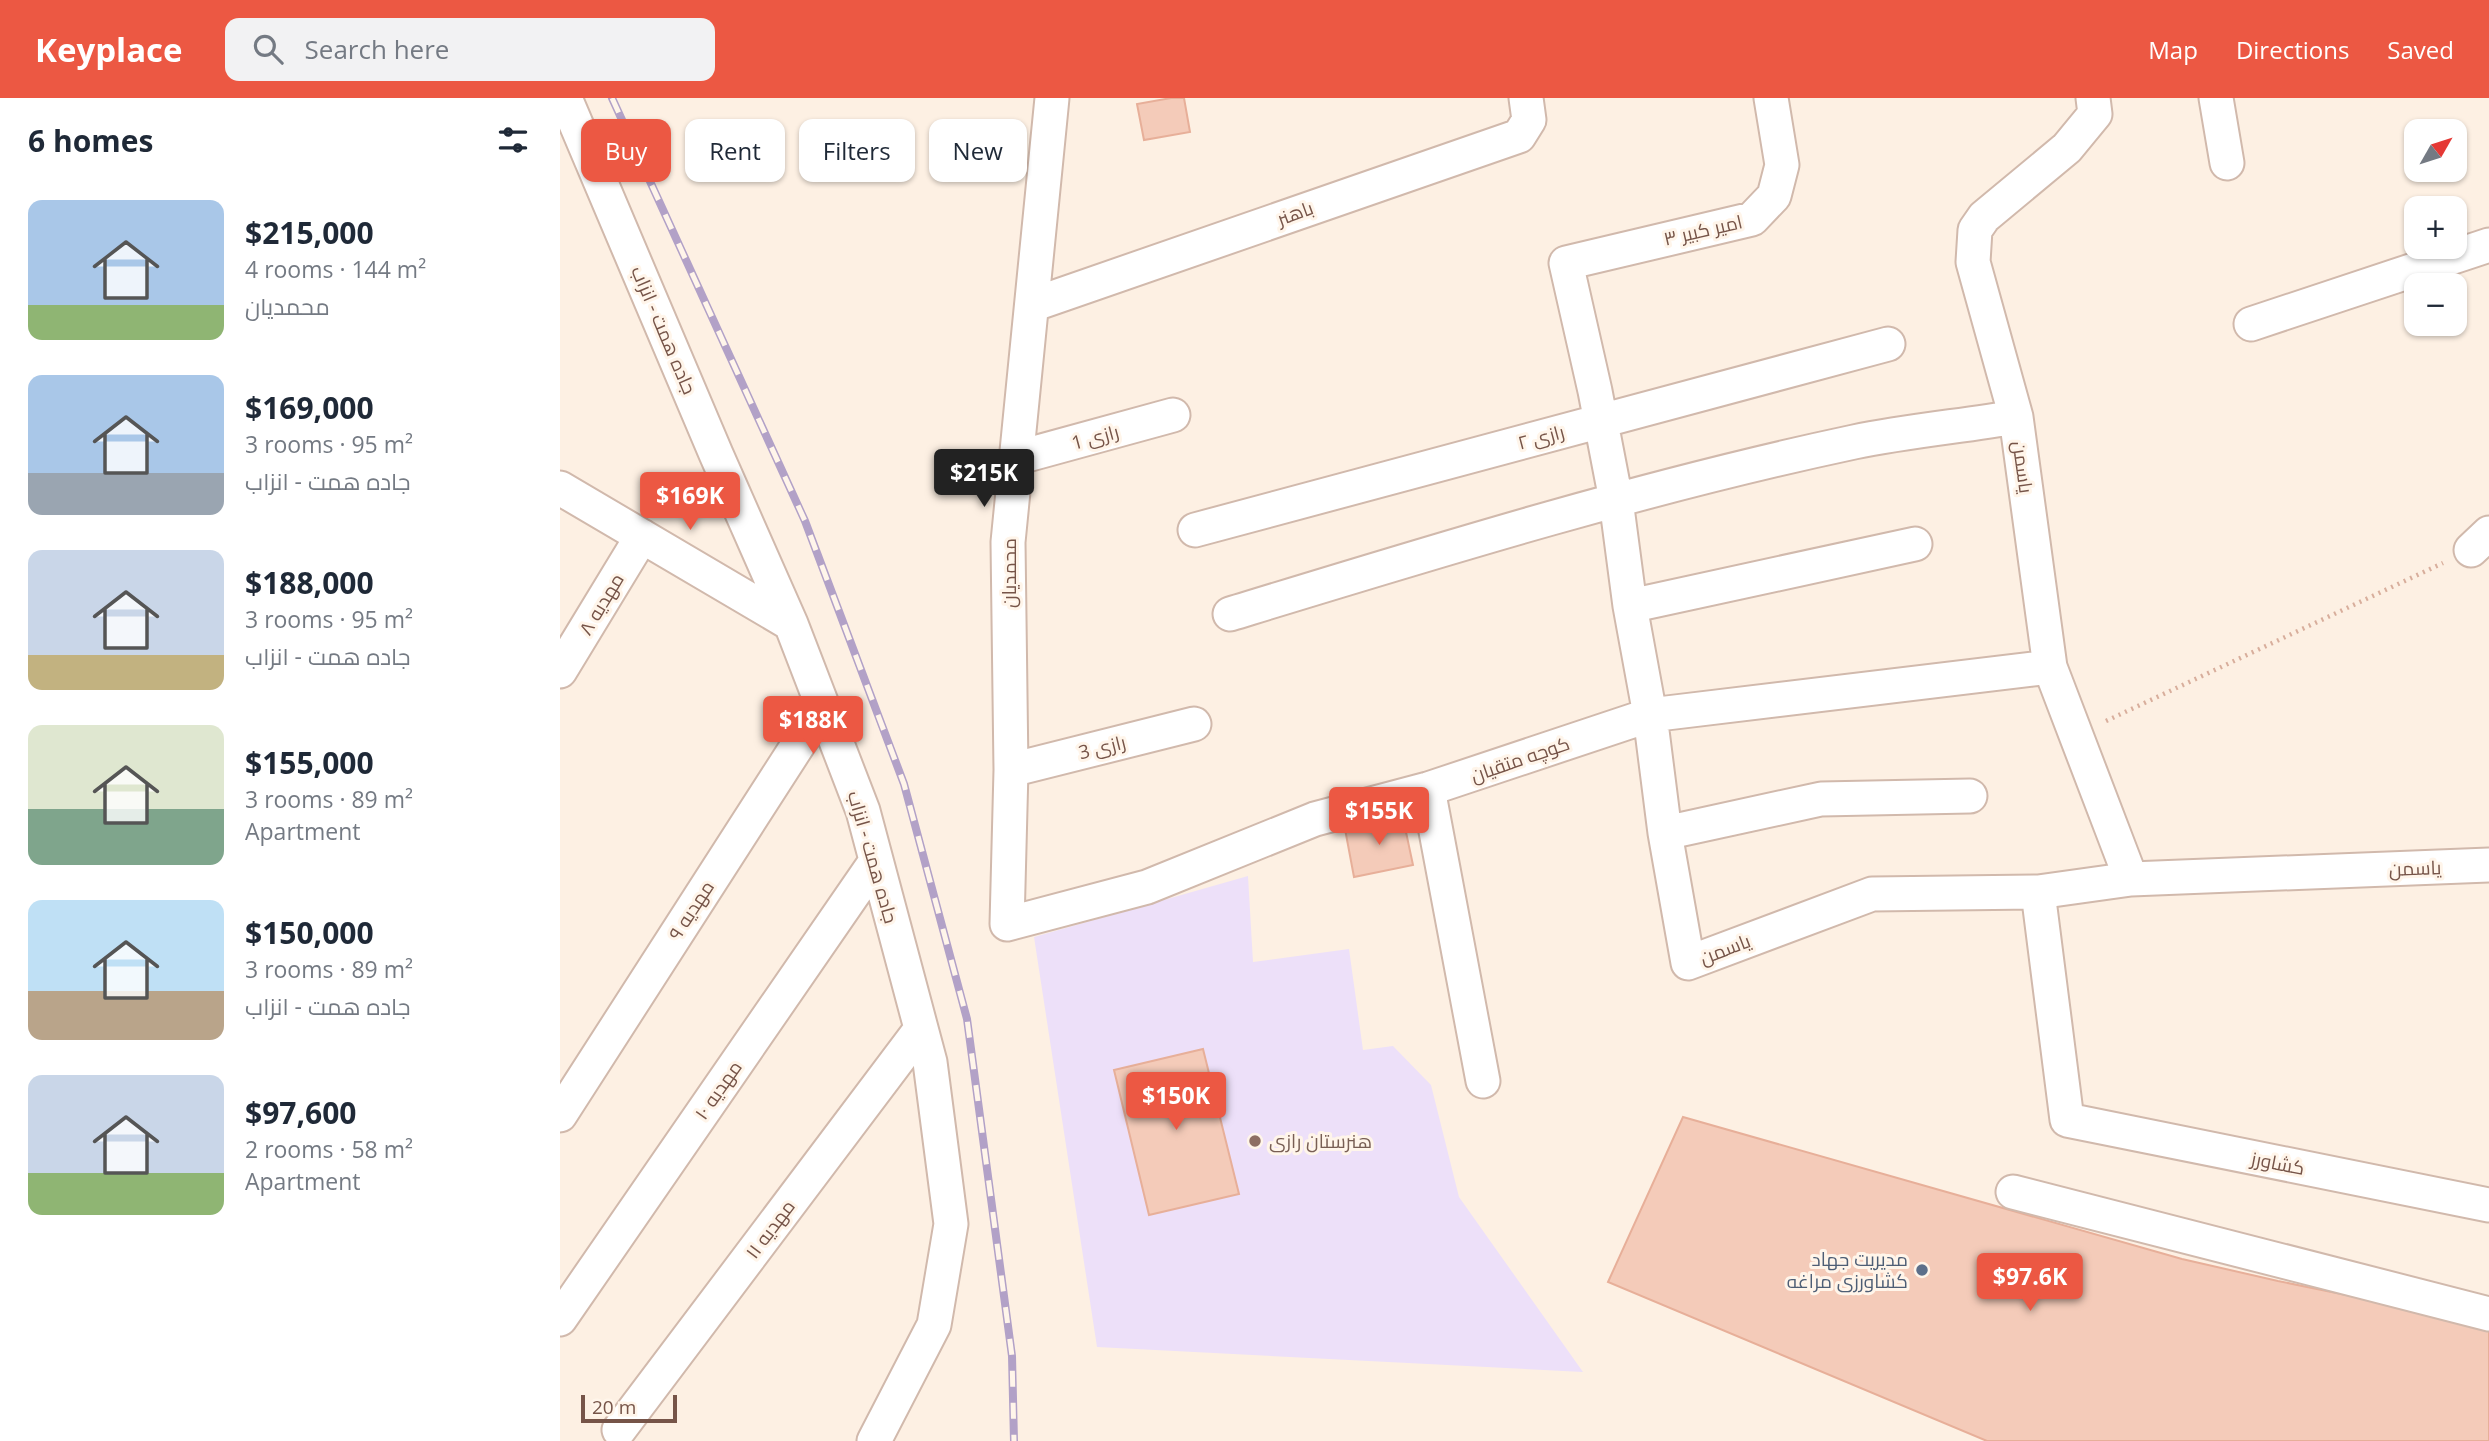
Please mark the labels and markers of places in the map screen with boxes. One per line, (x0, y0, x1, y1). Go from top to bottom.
pin: $215K (935, 450, 1033, 509)
pin: $169K (641, 472, 739, 532)
pin: $188K (764, 696, 862, 756)
pin: $155K (1330, 788, 1428, 847)
pin: $150K (1127, 1072, 1225, 1132)
place label: هنرستان رازی (1269, 1128, 1372, 1154)
marker: هنرستان رازی (1247, 1133, 1263, 1149)
place label: مدیریت جهاد کشاورزی مراغه (1787, 1246, 1908, 1294)
pin: $97.6K (1973, 1254, 2087, 1313)
marker: مدیریت جهاد کشاورزی مراغه (1914, 1262, 1930, 1278)

